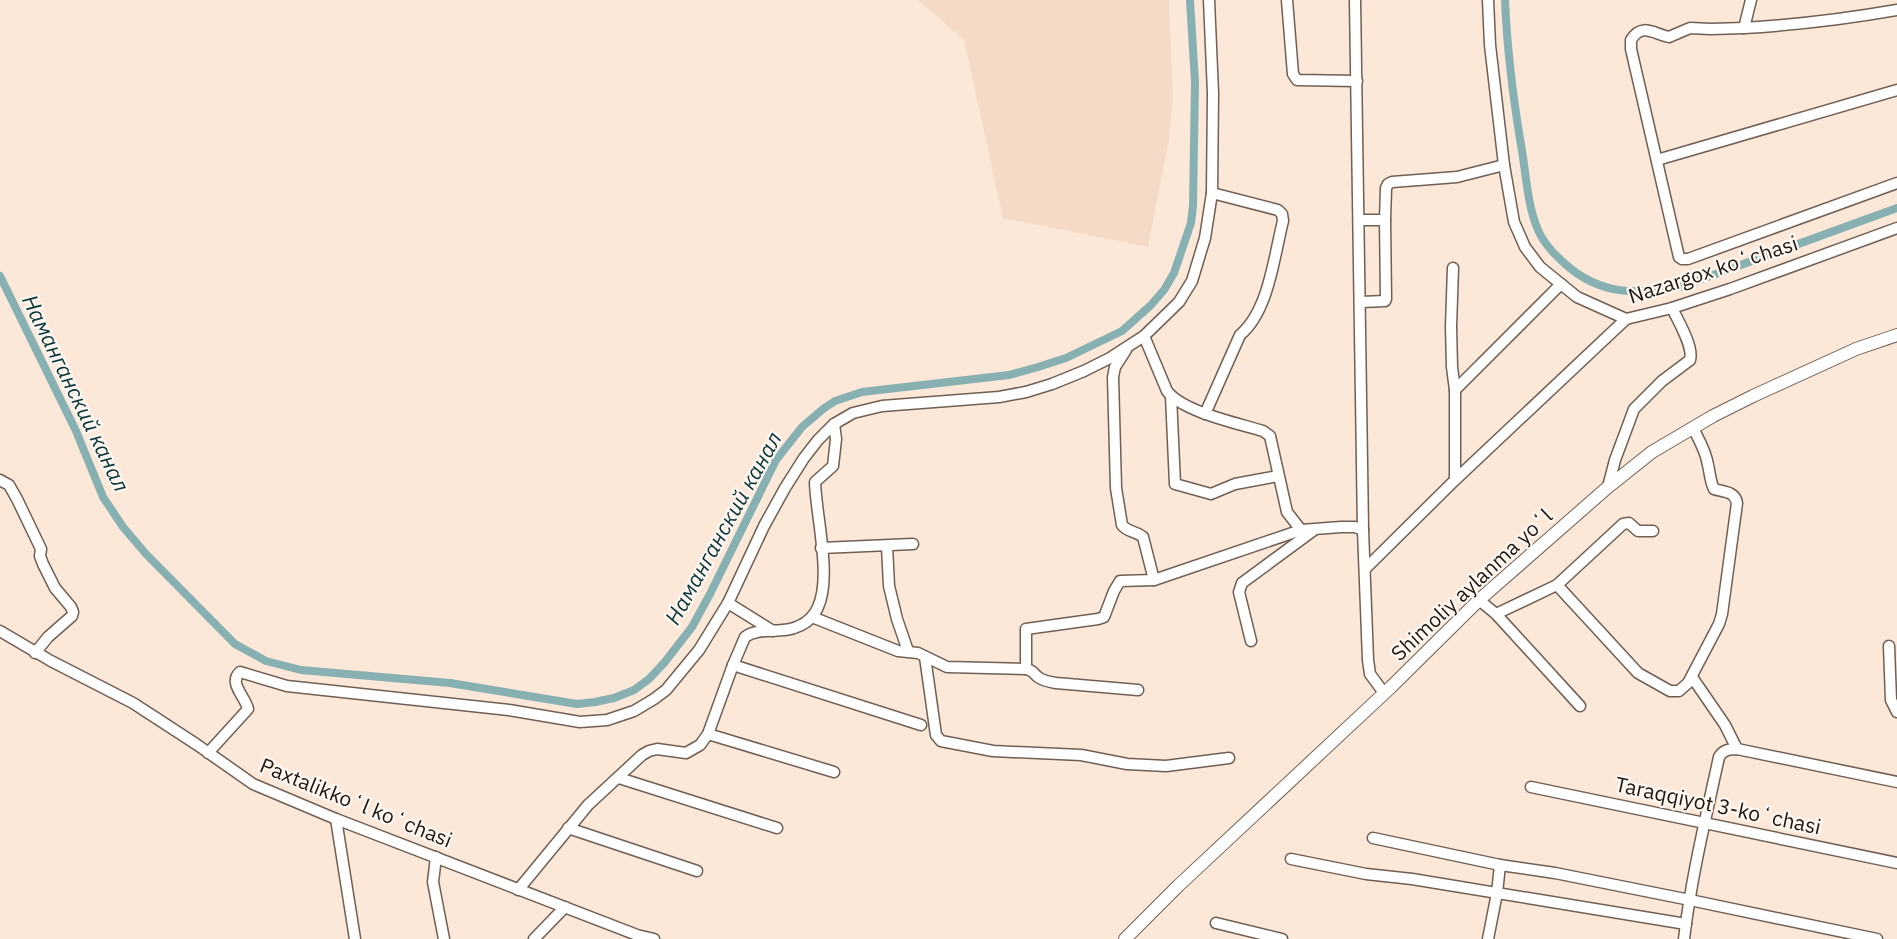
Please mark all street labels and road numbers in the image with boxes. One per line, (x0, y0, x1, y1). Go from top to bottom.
street label: Nazargox koʻchasi (1624, 228, 1801, 310)
street label: Shimoliy aylanma yoʻl (1385, 502, 1558, 667)
street label: Paxtalikkoʻl koʻchasi (256, 751, 457, 853)
street label: Taraqqiyot 3-koʻchasi (1613, 770, 1824, 841)

